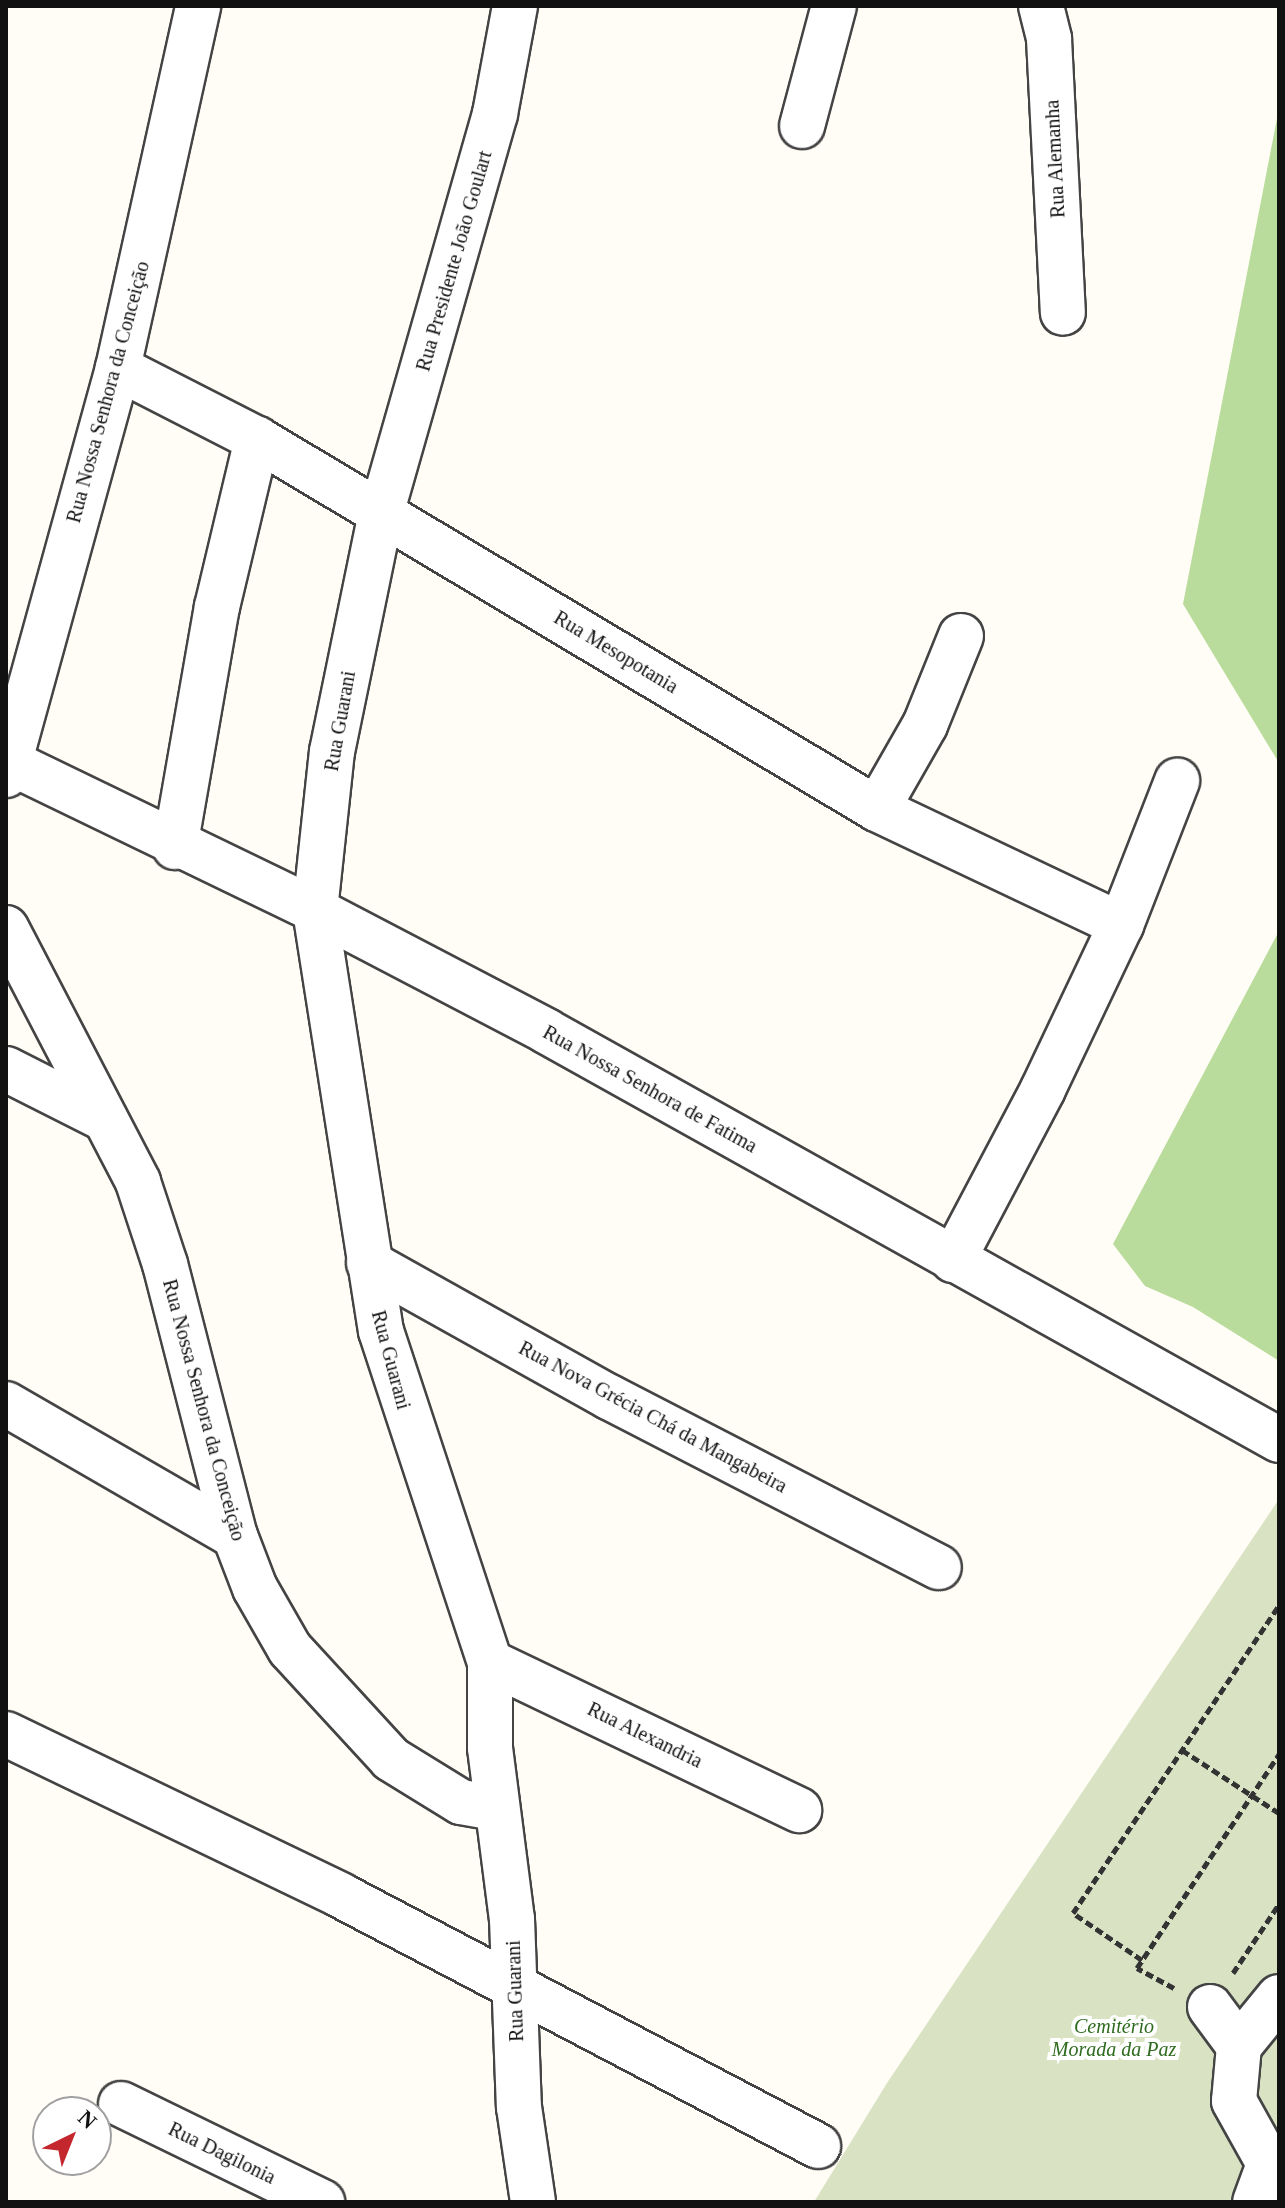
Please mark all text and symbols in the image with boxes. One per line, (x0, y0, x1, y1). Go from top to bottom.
street label: Rua Alemanha (1040, 99, 1070, 219)
street label: Rua Presidente João Goulart (411, 148, 497, 374)
street label: Rua Nossa Senhora da Conceição (61, 259, 155, 525)
street label: Rua Mesopotania (550, 606, 682, 698)
street label: Rua Guarani (319, 669, 361, 773)
street label: Rua Nossa Senhora de Fatima (539, 1020, 761, 1158)
street label: Rua Nossa Senhora da Conceição (157, 1277, 251, 1543)
street label: Rua Guarani (366, 1308, 416, 1412)
street label: Rua Nova Grécia Chá da Mangabeira (515, 1336, 791, 1498)
street label: Rua Alexandria (583, 1697, 707, 1773)
street label: Rua Guarani (501, 1940, 529, 2042)
park label: Cemitério Morada da Paz (1052, 2015, 1176, 2062)
north arrow (32, 2096, 112, 2176)
text: N (73, 2105, 102, 2134)
street label: Rua Dagilonia (165, 2117, 279, 2189)

